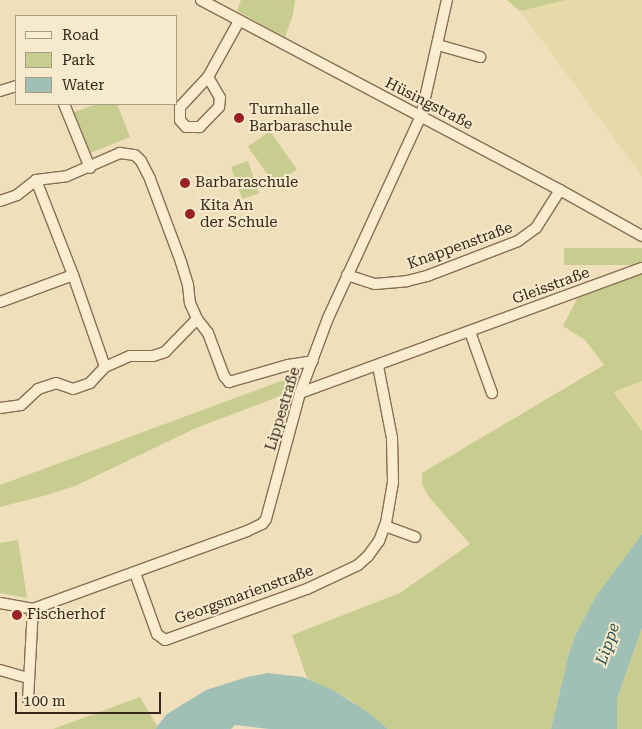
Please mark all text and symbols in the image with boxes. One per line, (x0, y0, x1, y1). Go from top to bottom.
legend (15, 15, 178, 105)
text: Road (62, 26, 99, 44)
text: Park (62, 51, 95, 69)
street label: Hüsingstraße (382, 74, 476, 134)
text: Water (62, 76, 104, 94)
place label: Turnhalle Barbaraschule (249, 100, 352, 135)
marker: Turnhalle Barbaraschule (233, 112, 245, 124)
place label: Barbaraschule (195, 174, 298, 192)
marker: Barbaraschule (179, 177, 191, 189)
place label: Kita An der Schule (200, 196, 278, 231)
marker: Kita An der Schule (184, 208, 196, 220)
street label: Knappenstraße (405, 219, 515, 273)
street label: Gleisstraße (510, 264, 592, 308)
street label: Lippestraße (262, 365, 304, 453)
street label: Georgsmarienstraße (172, 562, 316, 628)
place label: Fischerhof (27, 606, 105, 624)
marker: Fischerhof (11, 609, 23, 621)
water label: Lippe (592, 621, 624, 667)
scale bar (18, 682, 164, 714)
text: 100 m (23, 692, 66, 710)

